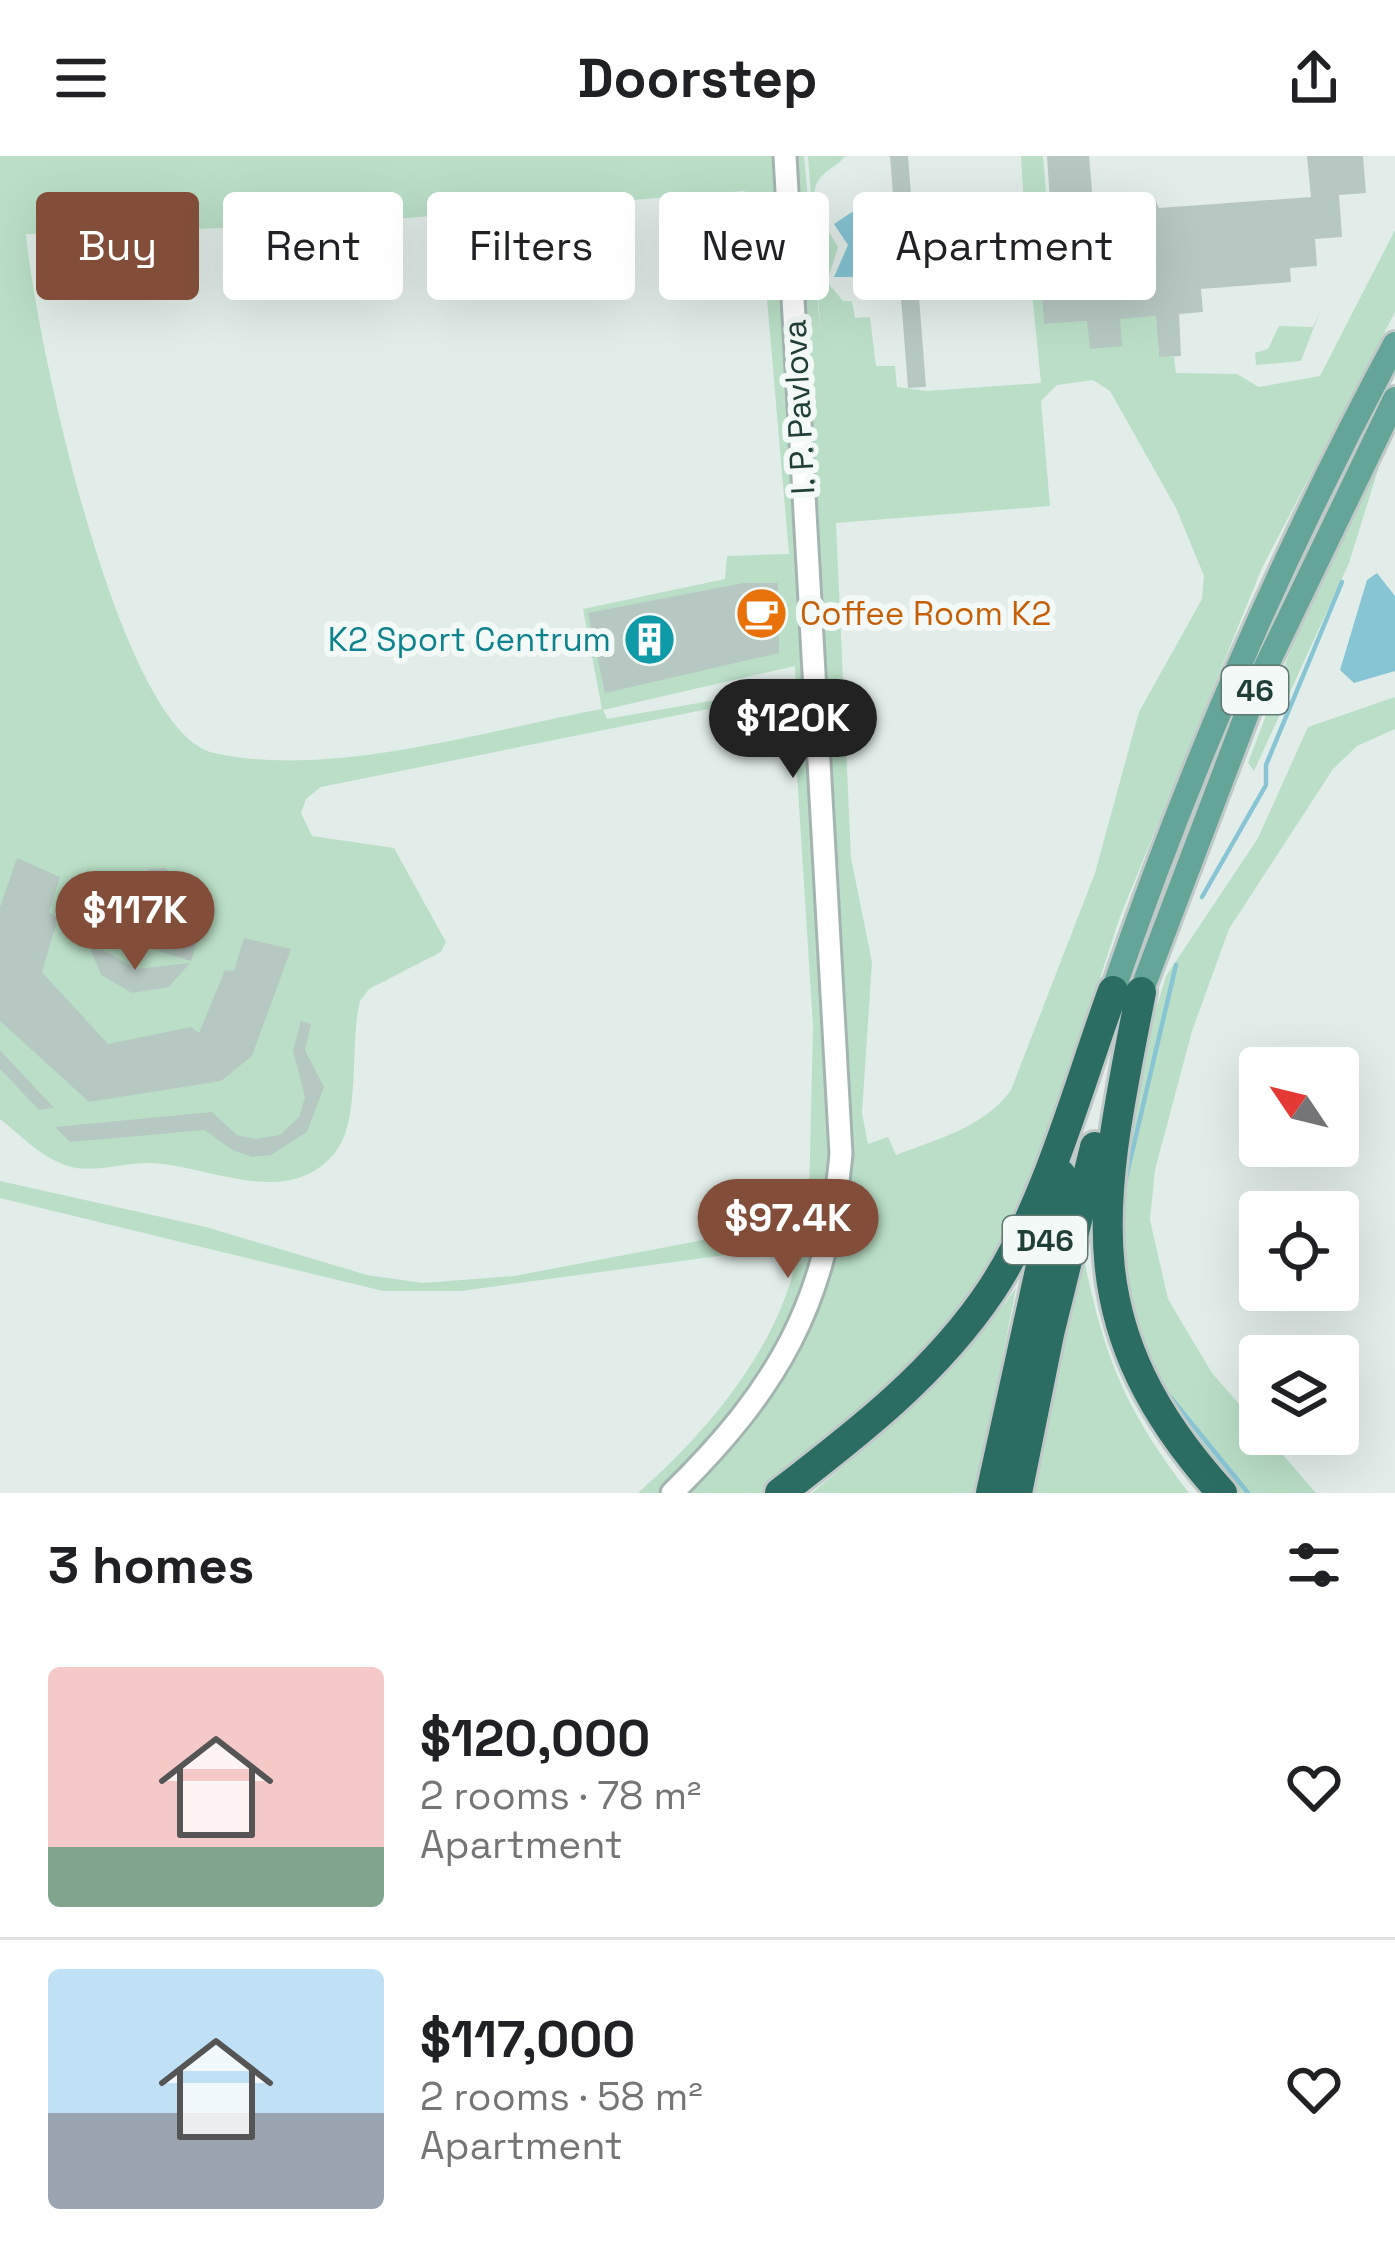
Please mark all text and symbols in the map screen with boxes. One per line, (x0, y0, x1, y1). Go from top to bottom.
text: Doorstep (578, 44, 817, 113)
icon: menu (48, 45, 114, 111)
icon: share (1281, 45, 1347, 111)
chip: Buy (36, 192, 199, 300)
chip: Rent (223, 192, 403, 300)
chip: Filters (427, 192, 635, 300)
chip: New (659, 192, 829, 300)
chip: Apartment (853, 192, 1156, 300)
street label: I. P. Pavlova (773, 318, 825, 496)
cafe icon: Coffee Room K2 (733, 586, 789, 642)
place label: Coffee Room K2 (800, 593, 1051, 635)
building icon: K2 Sport Centrum (622, 612, 678, 668)
place label: K2 Sport Centrum (328, 619, 611, 661)
road number: 46 (1222, 666, 1288, 714)
pin: $120K (709, 679, 877, 781)
text: $120K (736, 693, 850, 742)
pin: $117K (51, 871, 219, 973)
text: $117K (83, 885, 187, 934)
north arrow (1239, 1047, 1359, 1167)
map controls (1239, 1047, 1359, 1455)
pin: $97.4K (690, 1179, 886, 1281)
button: locate (1239, 1191, 1359, 1311)
text: $97.4K (725, 1193, 851, 1242)
road number: D46 (1003, 1216, 1087, 1264)
button: layers (1239, 1335, 1359, 1455)
icon: filters (1281, 1532, 1347, 1598)
text: 3 homes (48, 1533, 254, 1598)
text: $120,000 (420, 1706, 650, 1771)
icon: home (144, 1715, 288, 1859)
icon: heart (1281, 1754, 1347, 1820)
text: 2 rooms · 78 m² (420, 1771, 701, 1820)
text: Apartment (420, 1820, 623, 1869)
text: $117,000 (420, 2007, 635, 2072)
icon: home (144, 2017, 288, 2161)
icon: heart (1281, 2056, 1347, 2122)
text: 2 rooms · 58 m² (420, 2072, 703, 2121)
text: Apartment (420, 2121, 623, 2170)

